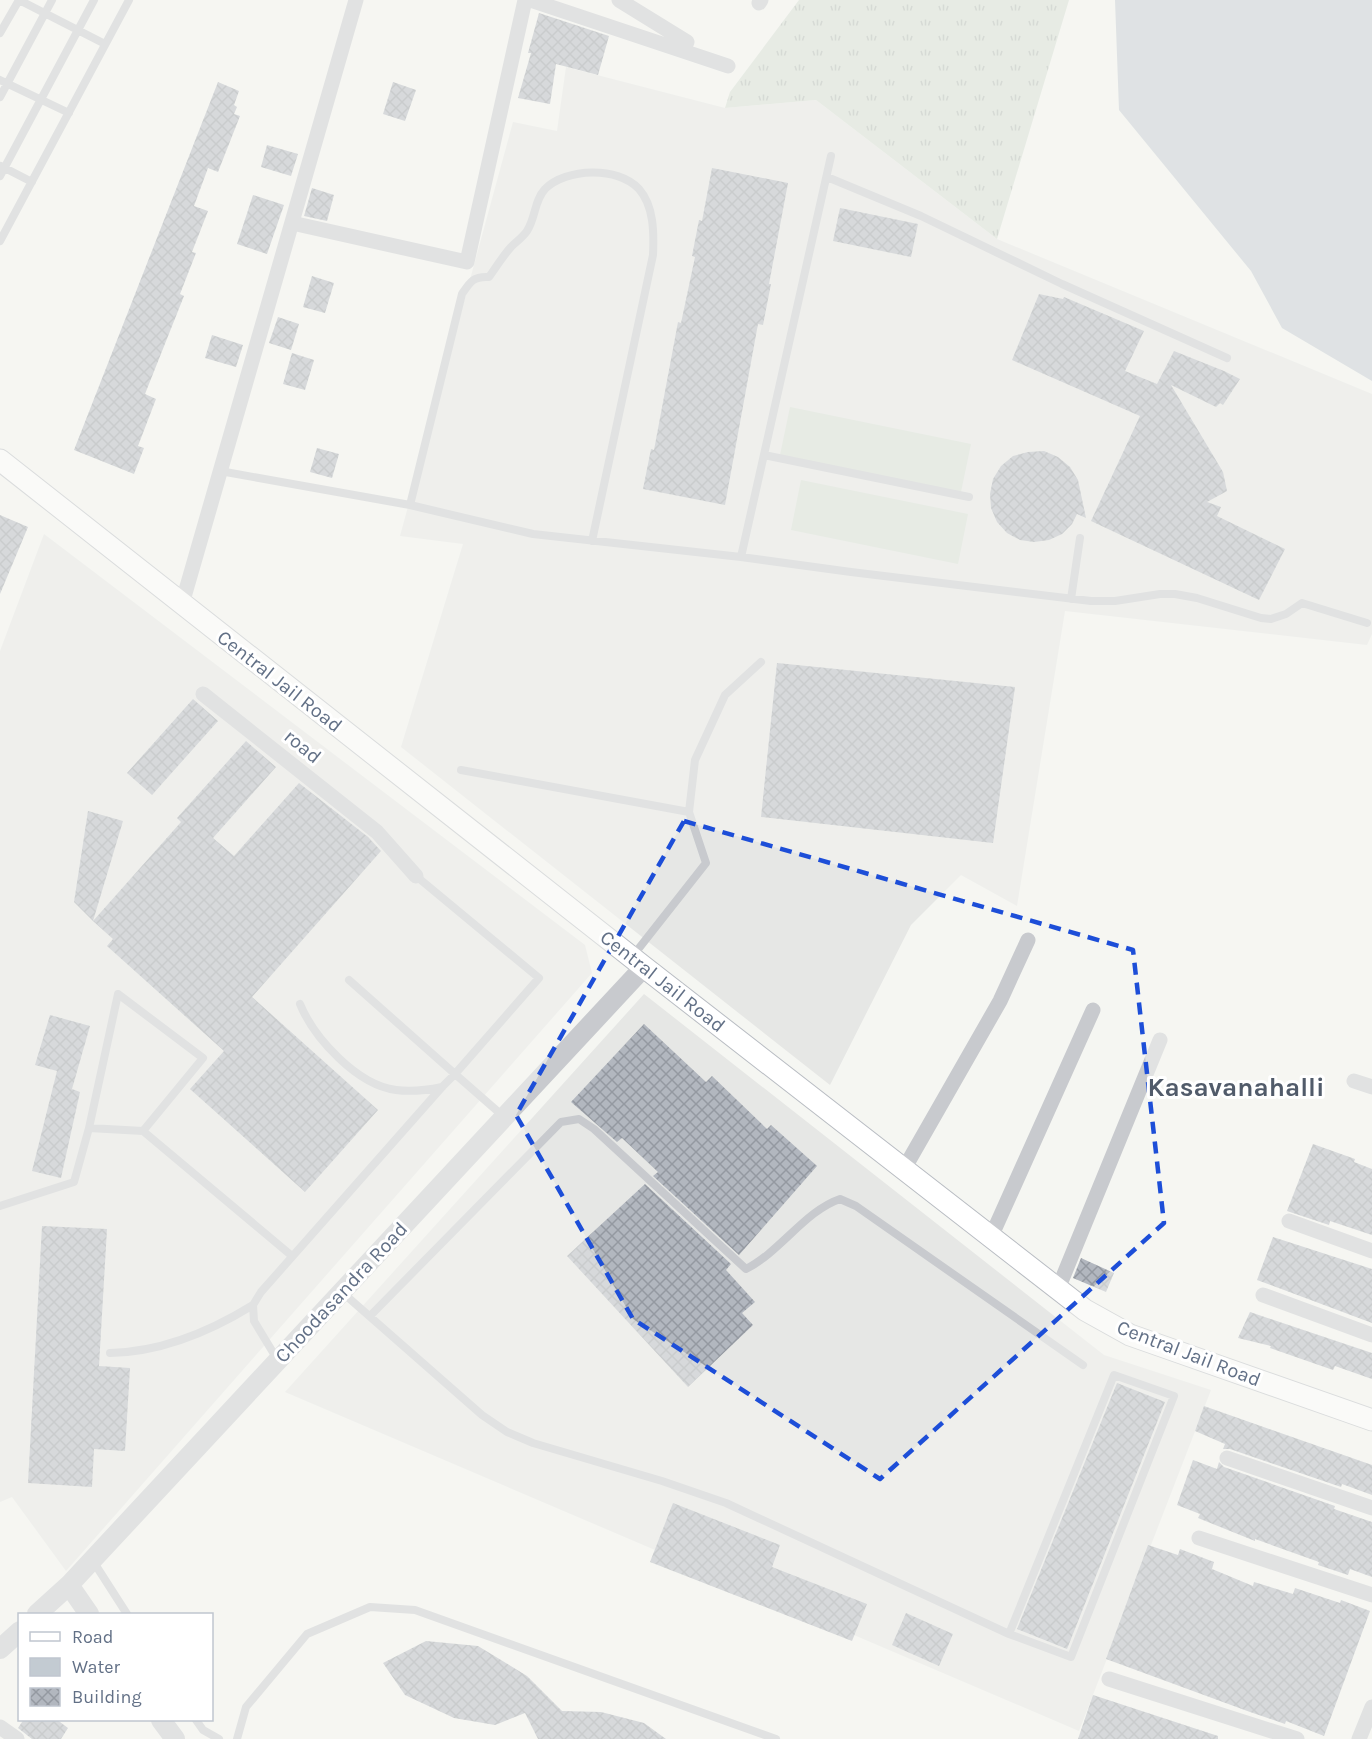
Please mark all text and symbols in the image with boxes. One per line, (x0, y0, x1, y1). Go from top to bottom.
street label: Central Jail Road (213, 625, 347, 737)
street label: road (280, 725, 326, 768)
street label: Central Jail Road (596, 925, 730, 1037)
district label: Kasavanahalli (1147, 1072, 1325, 1103)
street label: Choodasandra Road (270, 1217, 412, 1367)
street label: Central Jail Road (1114, 1315, 1264, 1391)
legend (18, 1613, 213, 1721)
text: Road (72, 1626, 113, 1648)
text: Water (72, 1656, 120, 1678)
text: Building (72, 1686, 142, 1708)

